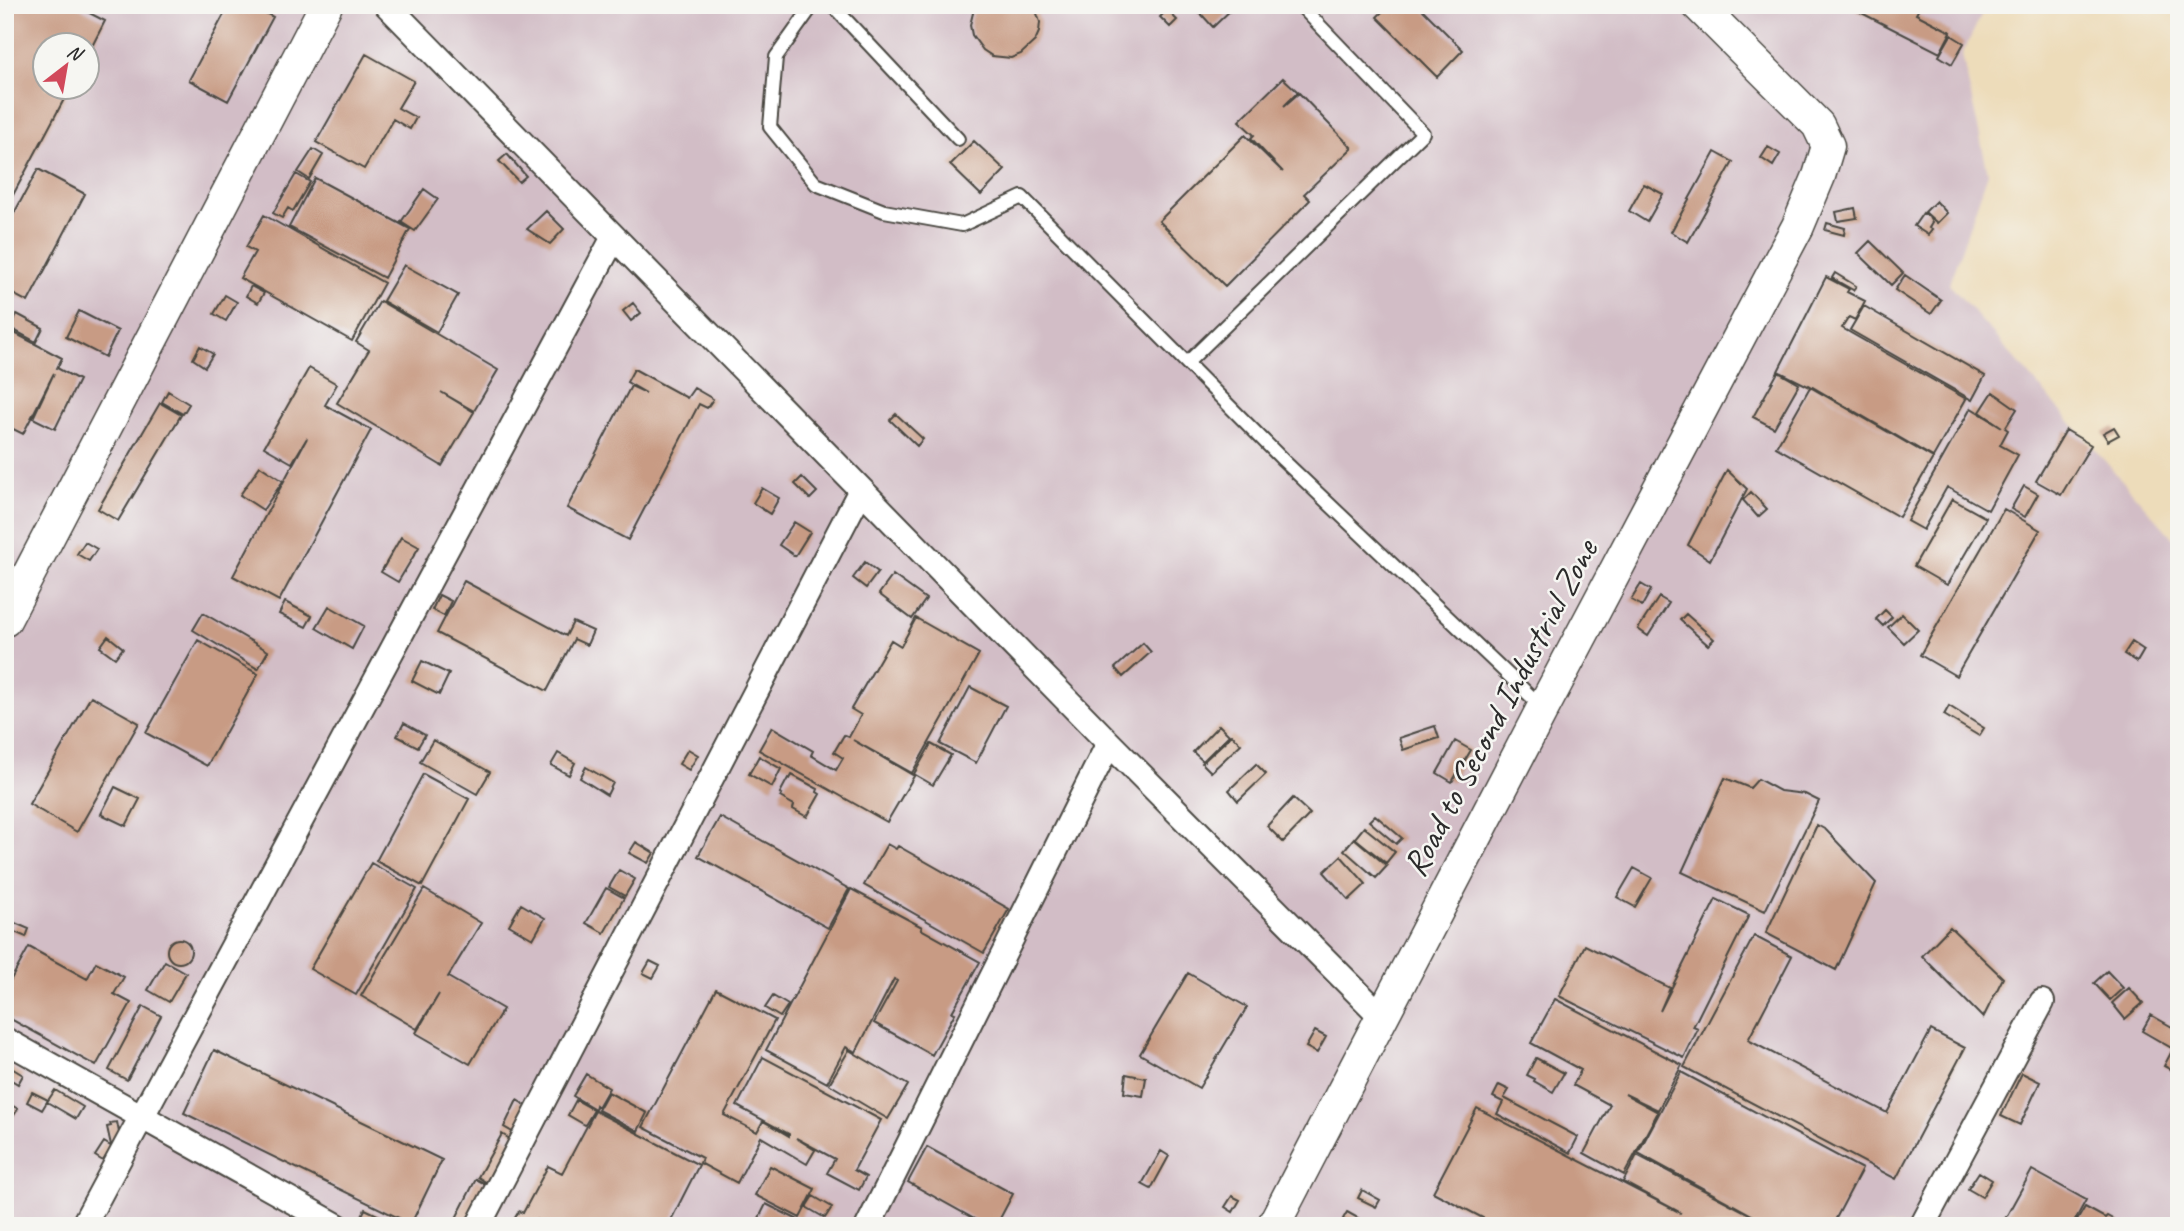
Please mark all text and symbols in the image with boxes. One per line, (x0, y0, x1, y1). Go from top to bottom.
north arrow (32, 32, 102, 102)
text: N (63, 39, 88, 67)
street label: Road to Second Industrial Zone (1392, 530, 1609, 884)

